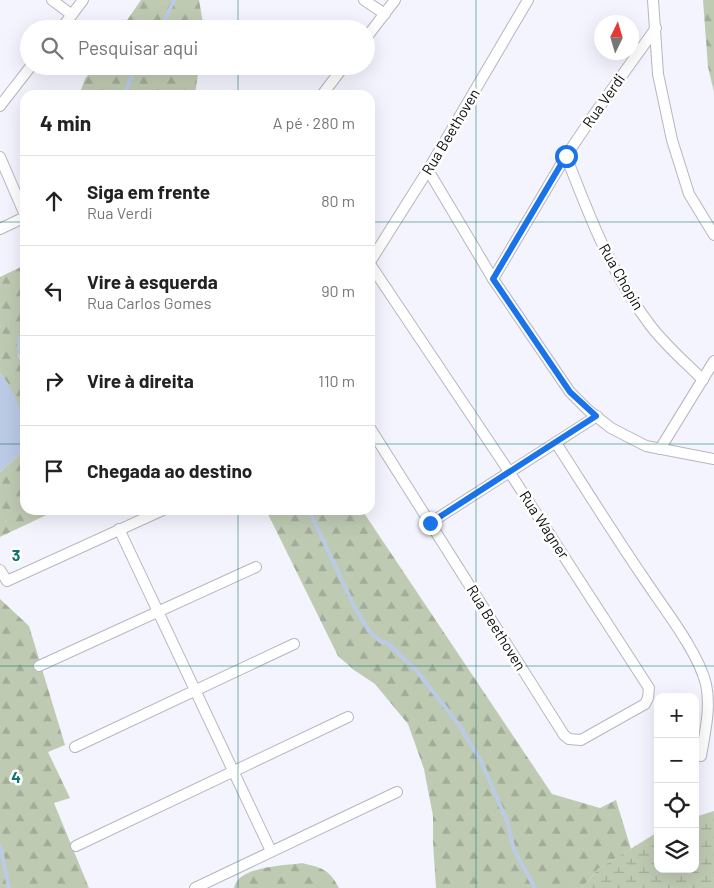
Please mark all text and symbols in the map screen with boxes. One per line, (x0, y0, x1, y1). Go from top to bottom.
north arrow (594, 15, 639, 60)
search box (20, 20, 375, 75)
icon: search (38, 34, 66, 62)
text: Pesquisar aqui (78, 36, 198, 59)
street label: Rua Verdi (578, 70, 628, 131)
street label: Rua Beethoven (417, 85, 483, 178)
text: 4 min (40, 110, 91, 135)
text: A pé · 280 m (273, 113, 355, 132)
route start (555, 145, 578, 168)
text: Siga em frente (87, 180, 210, 203)
icon: ahead (40, 187, 68, 215)
text: 80 m (321, 191, 355, 210)
text: Rua Verdi (87, 203, 152, 222)
street label: Rua Chopin (596, 240, 648, 313)
text: Vire à esquerda (87, 270, 218, 293)
icon: left (40, 277, 68, 305)
text: 90 m (321, 281, 355, 300)
text: Rua Carlos Gomes (87, 293, 211, 312)
icon: right (40, 367, 68, 395)
text: Vire à direita (87, 369, 194, 392)
text: 110 m (318, 371, 355, 390)
icon: arrive (40, 457, 68, 485)
text: Chegada ao destino (87, 459, 252, 482)
street label: Rua Wagner (516, 487, 574, 562)
route end (419, 512, 442, 535)
text: 3 (12, 545, 20, 564)
street label: Rua Beethoven (463, 581, 530, 674)
map controls (654, 693, 699, 873)
button: + (654, 693, 699, 738)
button: − (654, 738, 699, 783)
text: 4 (11, 767, 21, 786)
button: locate (654, 783, 699, 828)
button: layers (654, 828, 699, 873)

